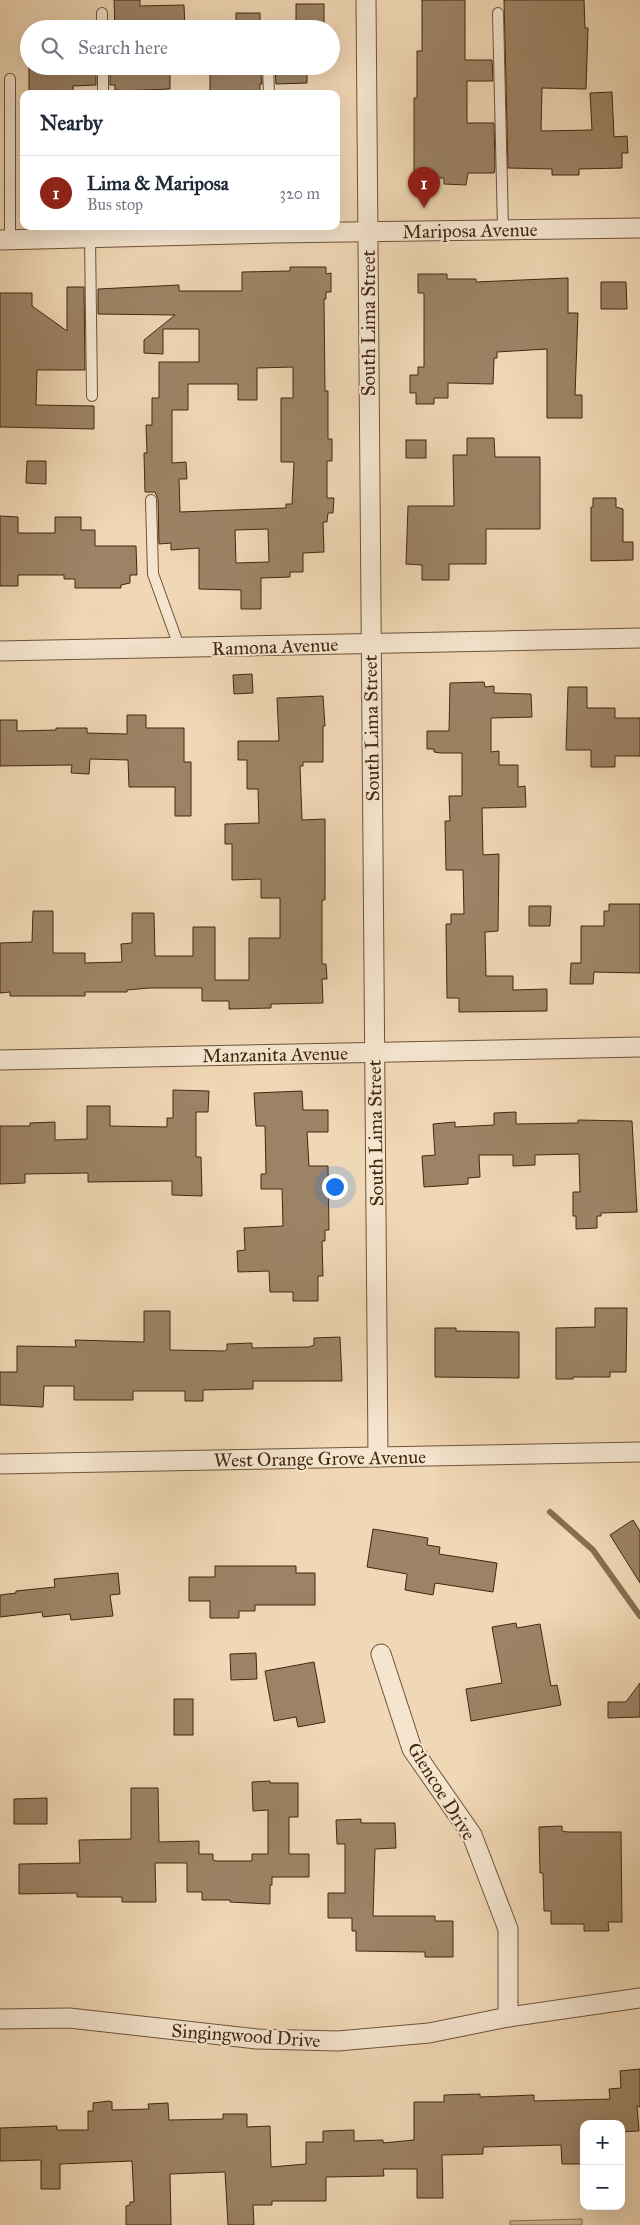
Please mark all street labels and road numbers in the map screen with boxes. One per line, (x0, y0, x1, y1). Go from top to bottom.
street label: Mariposa Avenue (402, 218, 538, 243)
street label: South Lima Street (357, 249, 380, 396)
street label: Ramona Avenue (211, 633, 339, 660)
street label: South Lima Street (359, 654, 384, 802)
street label: Manzanita Avenue (202, 1042, 348, 1067)
street label: South Lima Street (363, 1059, 388, 1207)
street label: West Orange Grove Avenue (214, 1445, 426, 1473)
street label: Glencoe Drive (402, 1738, 481, 1844)
street label: Singingwood Drive (171, 2019, 321, 2053)

